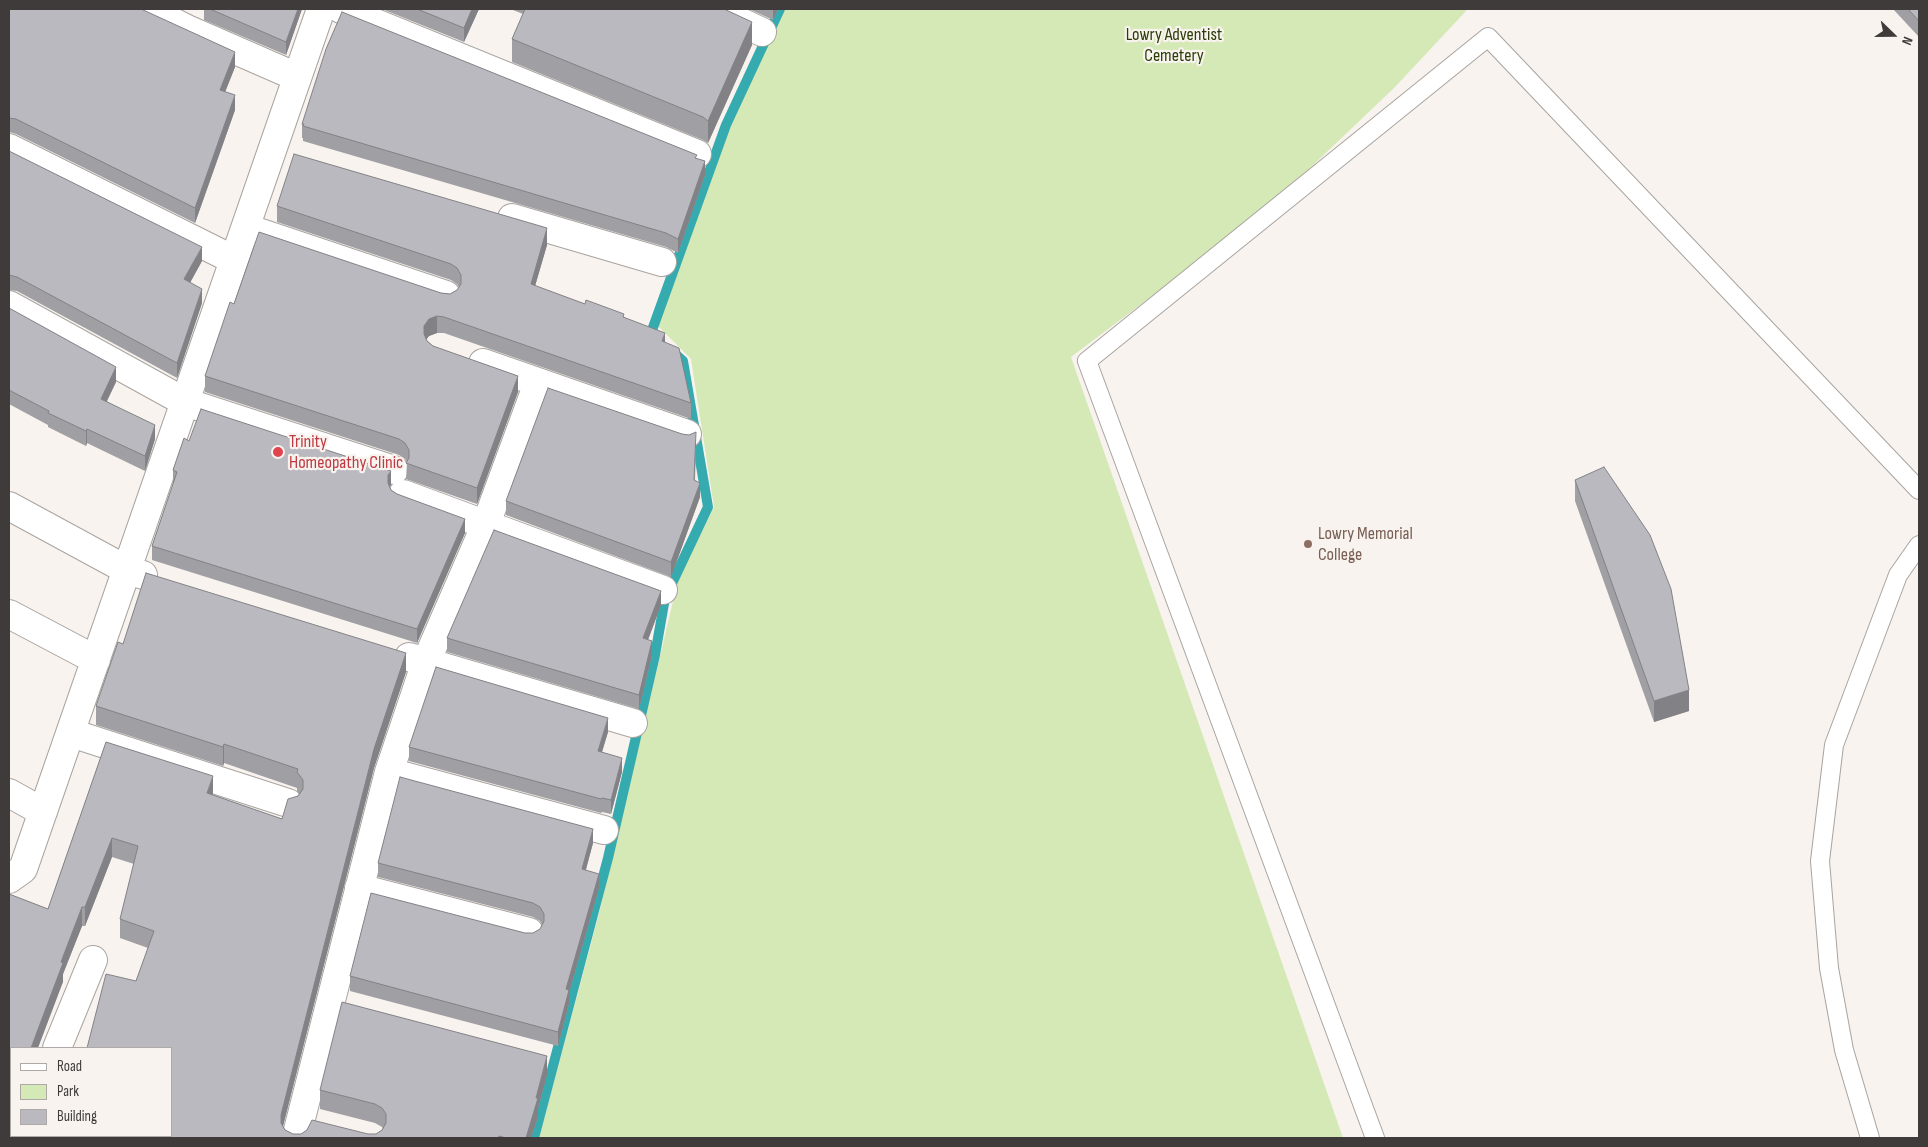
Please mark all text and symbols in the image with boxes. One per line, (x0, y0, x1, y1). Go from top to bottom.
north arrow (1868, 10, 1918, 60)
park label: Lowry Adventist Cemetery (1126, 24, 1222, 66)
text: N (1898, 34, 1917, 47)
place label: Trinity Homeopathy Clinic (289, 431, 403, 474)
marker: Trinity Homeopathy Clinic (271, 445, 285, 459)
place label: Lowry Memorial College (1318, 523, 1413, 566)
marker: Lowry Memorial College (1302, 538, 1314, 550)
legend (10, 1047, 172, 1137)
text: Road (57, 1057, 82, 1076)
text: Park (57, 1082, 79, 1101)
text: Building (57, 1107, 97, 1126)

